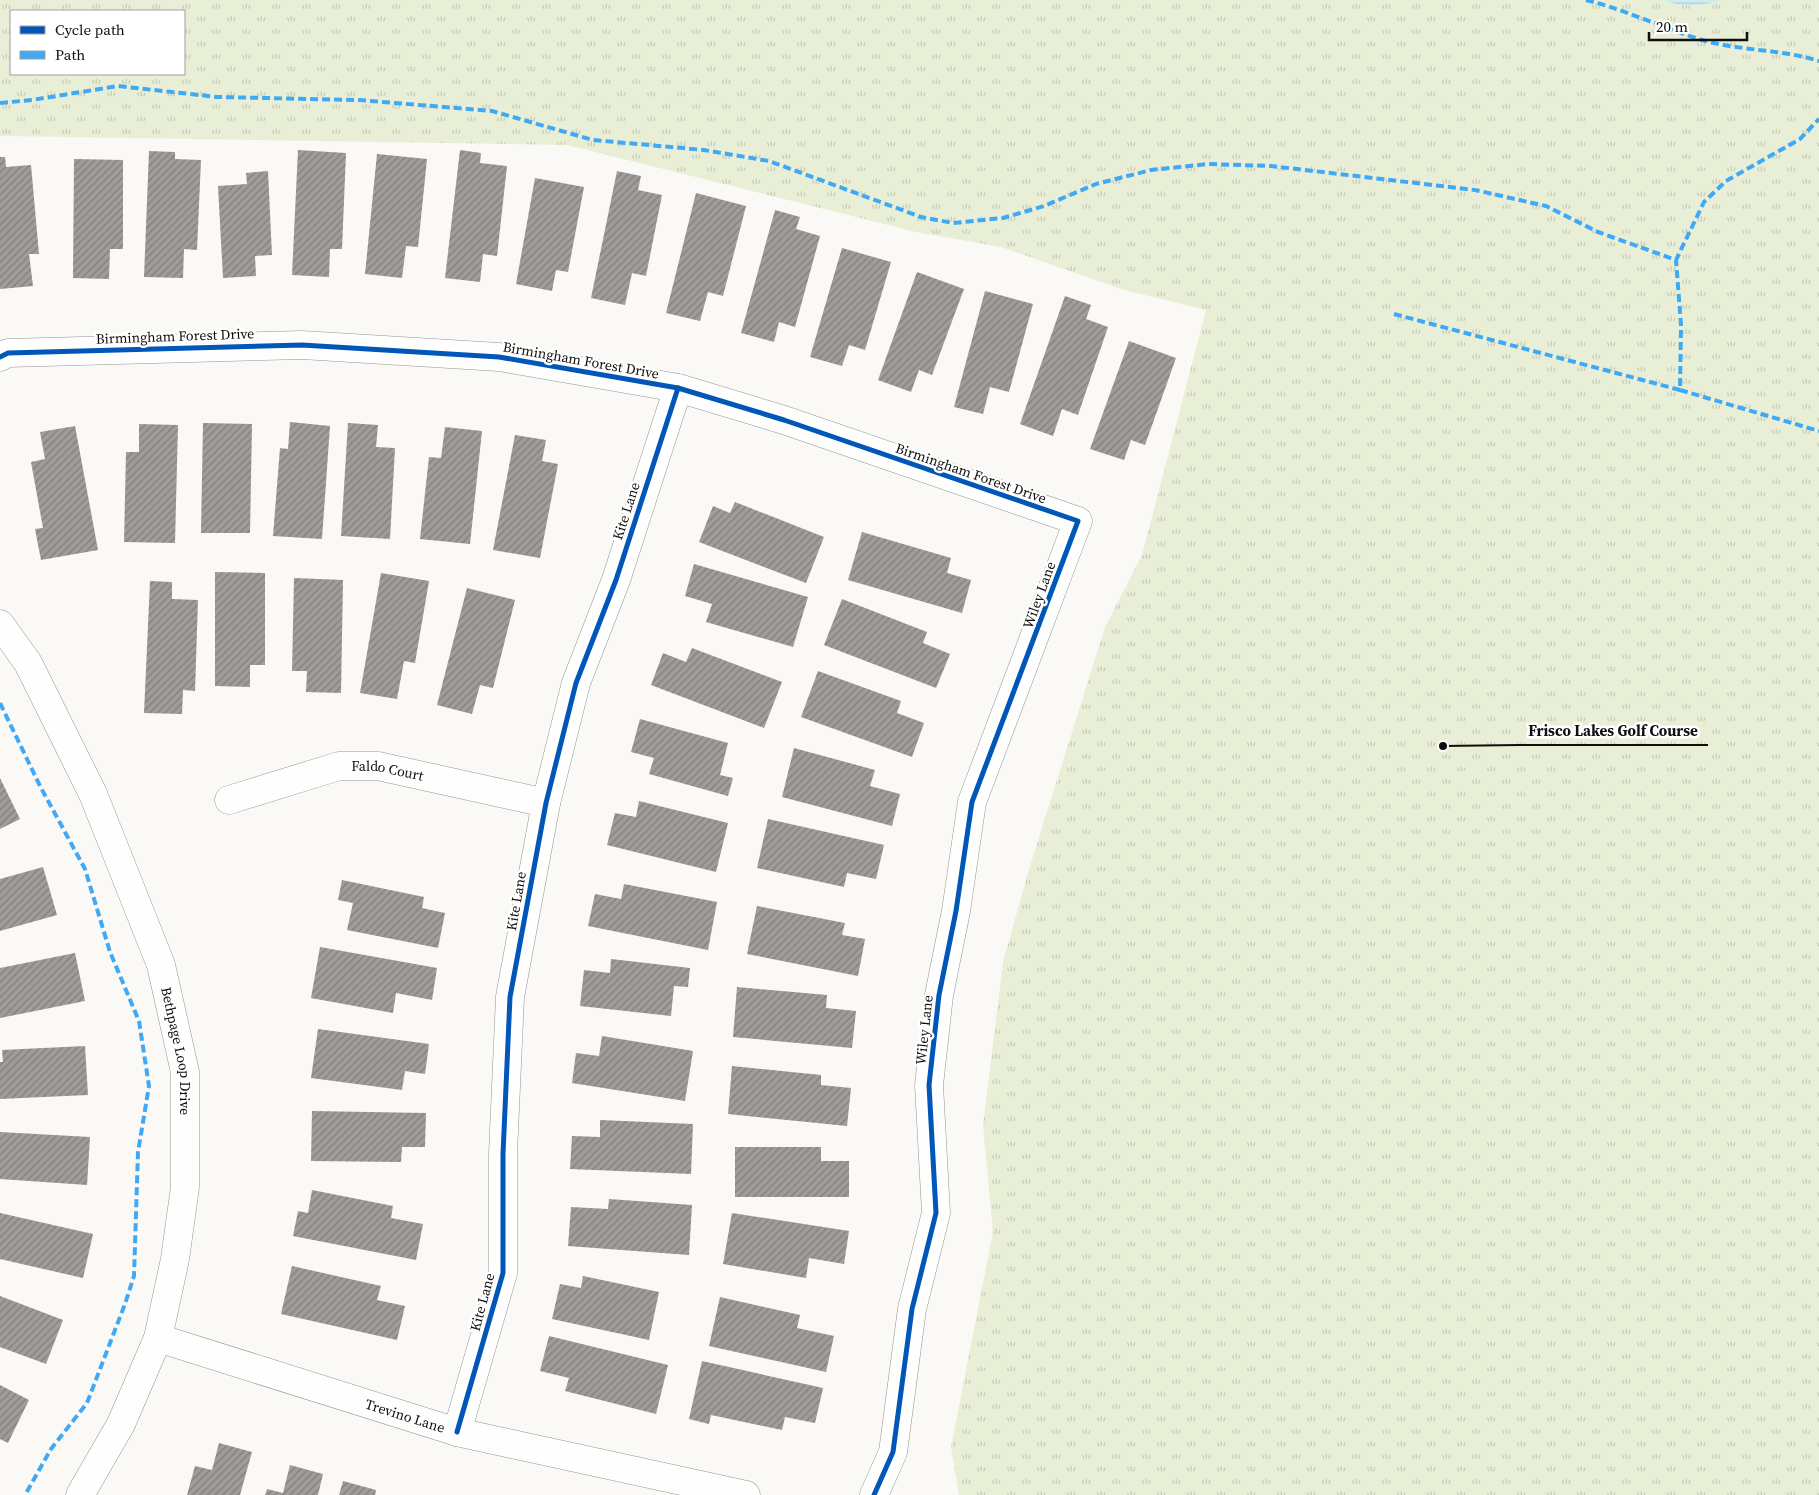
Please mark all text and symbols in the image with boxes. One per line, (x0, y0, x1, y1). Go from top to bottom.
legend (10, 10, 185, 75)
scale bar (1649, 10, 1746, 42)
text: 20 m (1656, 16, 1688, 37)
text: Cycle path (55, 19, 125, 40)
text: Path (55, 44, 85, 65)
street label: Birmingham Forest Drive (95, 323, 255, 349)
street label: Birmingham Forest Drive (501, 336, 661, 384)
street label: Birmingham Forest Drive (893, 438, 1049, 508)
street label: Kite Lane (607, 480, 645, 542)
street label: Wiley Lane (1018, 559, 1060, 631)
callout: Frisco Lakes Golf Course (1519, 715, 1708, 745)
text: Frisco Lakes Golf Course (1528, 720, 1698, 741)
street label: Faldo Court (351, 756, 426, 786)
street label: Kite Lane (501, 870, 531, 932)
street label: Bethpage Loop Drive (156, 985, 195, 1115)
street label: Wiley Lane (910, 994, 938, 1066)
street label: Kite Lane (465, 1271, 499, 1333)
street label: Trevino Lane (363, 1394, 447, 1438)

